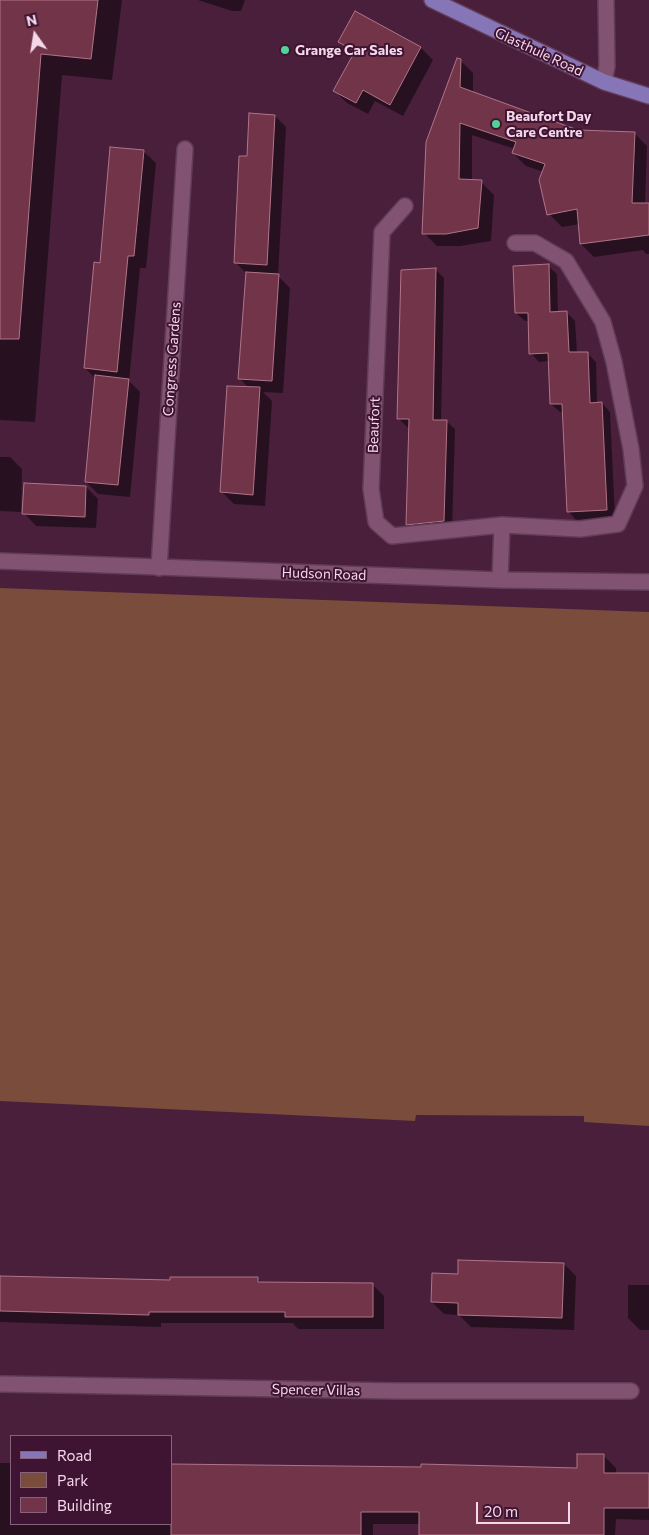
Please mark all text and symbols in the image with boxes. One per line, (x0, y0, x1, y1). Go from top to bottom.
north arrow (10, 10, 60, 60)
text: N (24, 10, 39, 29)
street label: Glasthule Road (492, 24, 586, 80)
place label: Grange Car Sales (295, 42, 403, 58)
marker: Grange Car Sales (279, 44, 291, 56)
place label: Beaufort Day Care Centre (506, 108, 591, 140)
marker: Beaufort Day Care Centre (490, 118, 502, 130)
street label: Congress Gardens (160, 301, 184, 417)
street label: Beaufort (365, 397, 383, 453)
street label: Hudson Road (281, 564, 367, 584)
street label: Spencer Villas (272, 1381, 360, 1399)
legend (10, 1435, 172, 1525)
text: Road (57, 1446, 92, 1464)
text: Park (57, 1471, 88, 1489)
scale bar (479, 1492, 573, 1524)
text: Building (57, 1496, 112, 1514)
text: 20 m (484, 1502, 518, 1520)

